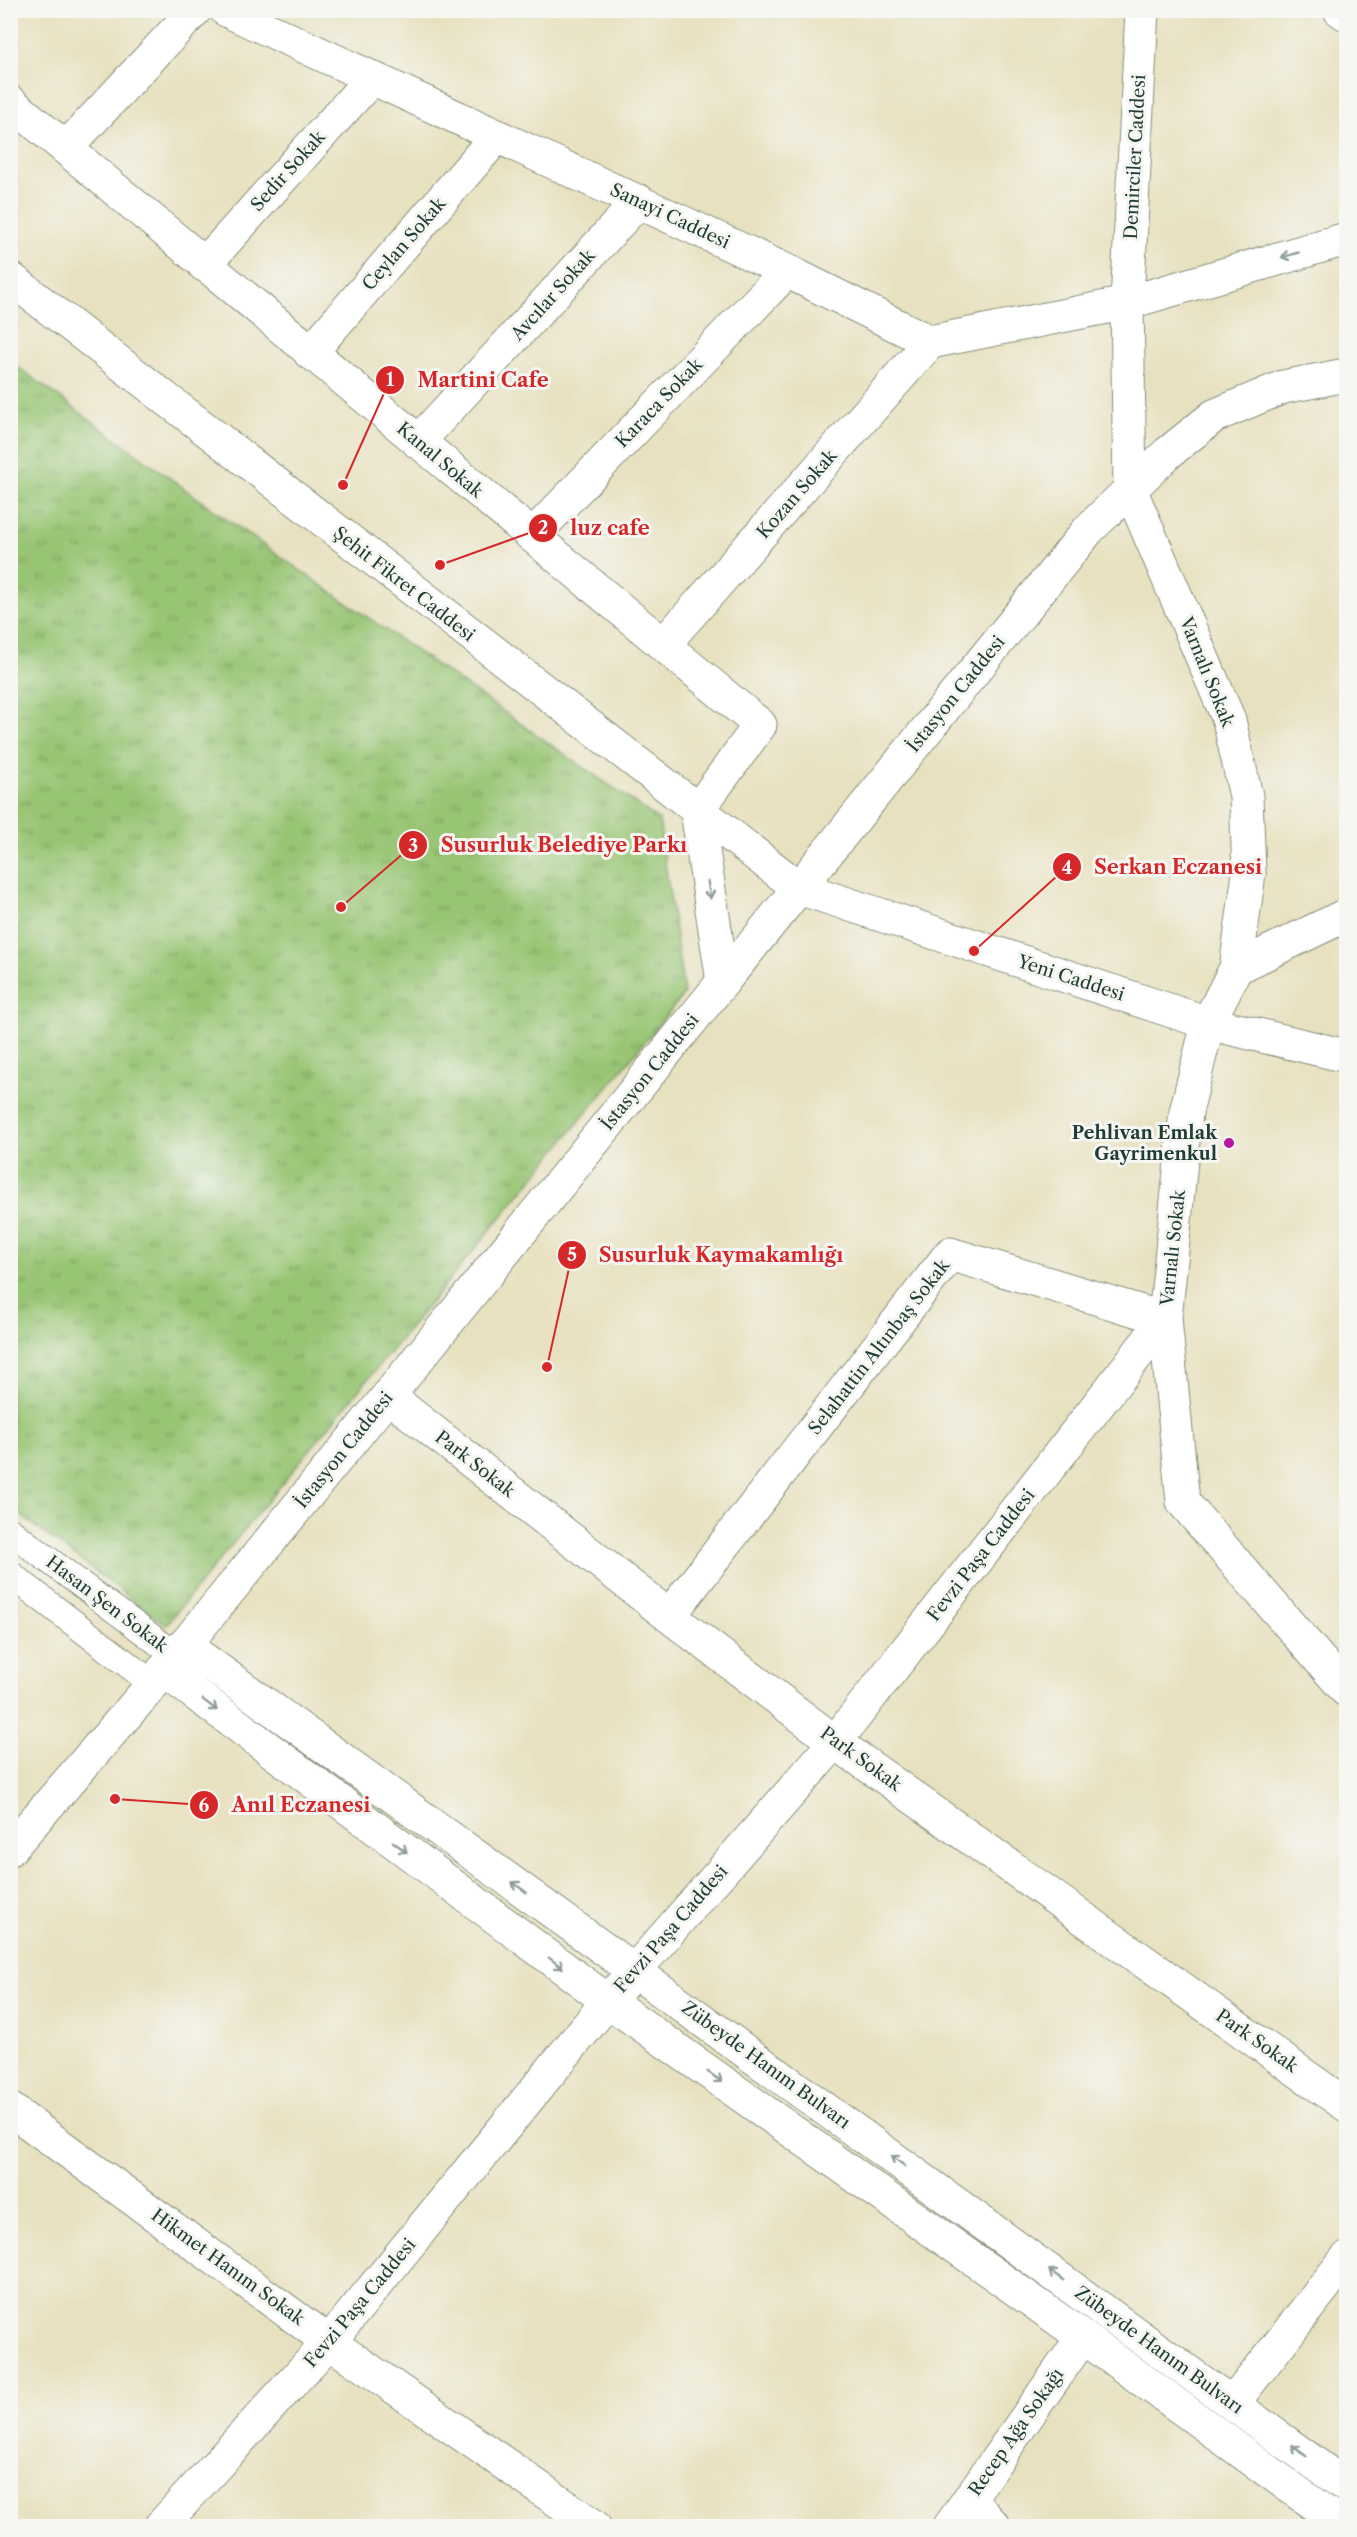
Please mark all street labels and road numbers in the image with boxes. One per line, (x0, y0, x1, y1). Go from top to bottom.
street label: Demirciler Caddesi (1120, 73, 1150, 240)
street label: Sedir Sokak (246, 125, 331, 216)
street label: Sanayi Caddesi (607, 179, 734, 254)
street label: Ceylan Sokak (358, 192, 451, 295)
street label: Avcılar Sokak (506, 244, 601, 346)
street label: Karaca Sokak (611, 353, 708, 452)
street label: Kanal Sokak (392, 417, 489, 504)
street label: Kozan Sokak (752, 444, 843, 543)
street label: Şehit Fikret Caddesi (329, 522, 480, 646)
street label: Varnalı Sokak (1175, 613, 1240, 732)
street label: İstasyon Caddesi (902, 630, 1010, 757)
street label: Yeni Caddesi (1014, 950, 1128, 1006)
street label: İstasyon Caddesi (596, 1008, 704, 1135)
street label: Varnalı Sokak (1156, 1187, 1190, 1308)
street label: Selahattin Altınbaş Sokak (804, 1254, 955, 1439)
street label: İstasyon Caddesi (290, 1386, 398, 1513)
street label: Park Sokak (431, 1426, 521, 1503)
street label: Fevzi Paşa Caddesi (923, 1484, 1040, 1625)
street label: Hasan Şen Sokak (42, 1551, 174, 1658)
street label: Park Sokak (816, 1722, 907, 1797)
street label: Fevzi Paşa Caddesi (610, 1860, 733, 1997)
street label: Zübeyde Hanım Bulvarı (678, 1997, 855, 2134)
street label: Park Sokak (1212, 2005, 1304, 2078)
street label: Hikmet Hanım Sokak (147, 2204, 310, 2331)
street label: Fevzi Paşa Caddesi (300, 2234, 421, 2372)
street label: Zübeyde Hanım Bulvarı (1071, 2282, 1248, 2419)
street label: Recep Ağa Sokağı (964, 2364, 1069, 2500)

